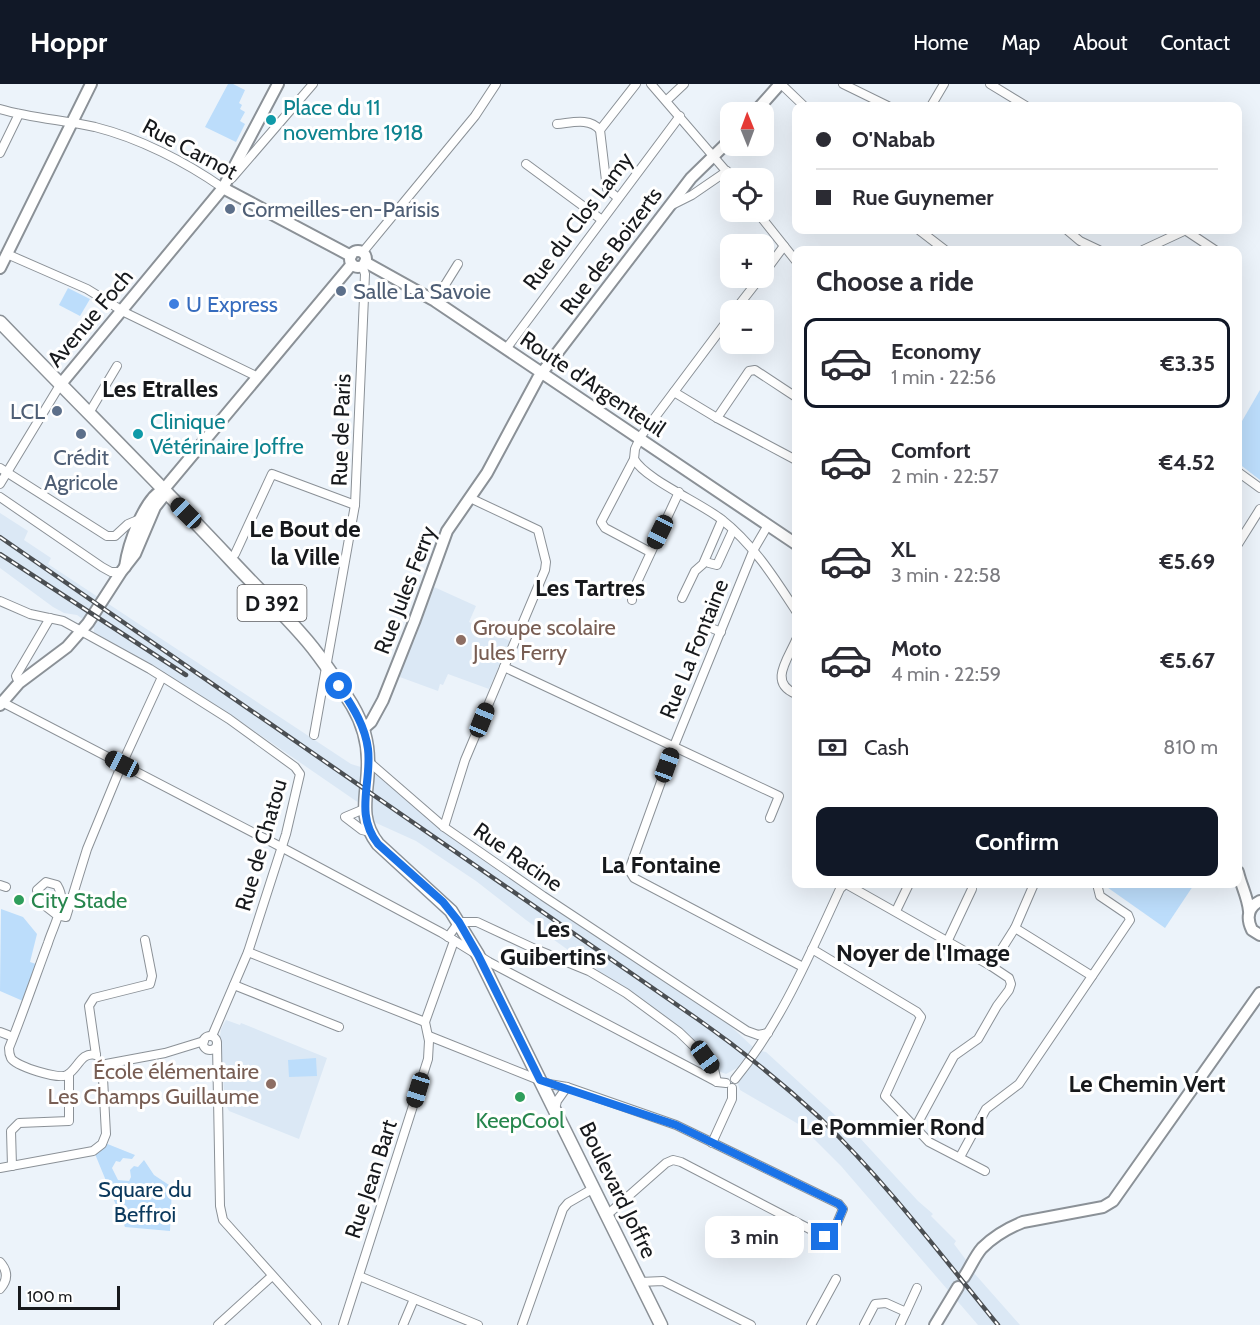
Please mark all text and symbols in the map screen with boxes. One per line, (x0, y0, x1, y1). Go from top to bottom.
text: Hoppr (30, 25, 107, 59)
text: Home (913, 30, 969, 55)
text: Map (1002, 30, 1040, 55)
text: About (1073, 30, 1127, 55)
text: Contact (1160, 30, 1230, 55)
place label: Place du 11 novembre 1918 (283, 94, 424, 146)
north arrow (720, 102, 774, 156)
map controls (720, 102, 774, 354)
street label: Rue Carnot (138, 113, 243, 185)
marker: Place du 11 novembre 1918 (264, 113, 278, 127)
text: O'Nabab (852, 126, 935, 153)
street label: Rue du Clos Lamy (517, 147, 639, 295)
button: locate (720, 168, 774, 222)
street label: Rue des Boizerts (554, 182, 668, 320)
text: Rue Guynemer (852, 184, 994, 211)
place label: Cormeilles-en-Parisis (242, 196, 440, 223)
marker: Cormeilles-en-Parisis (223, 202, 237, 216)
button: + (720, 234, 774, 288)
street label: Avenue Foch (41, 264, 139, 372)
text: Choose a ride (816, 265, 974, 298)
place label: Salle La Savoie (353, 278, 491, 305)
marker: Salle La Savoie (334, 284, 348, 298)
place label: U Express (186, 291, 278, 318)
marker: U Express (167, 297, 181, 311)
button: − (720, 300, 774, 354)
street label: Route d'Argenteuil (515, 325, 672, 443)
icon: car (819, 336, 873, 390)
text: Economy (891, 338, 981, 365)
text: €3.35 (1160, 350, 1215, 377)
text: 1 min · 22:56 (891, 365, 996, 389)
street label: Rue de Paris (326, 373, 356, 487)
district label: Les Etralles (102, 374, 218, 403)
place label: LCL (10, 398, 45, 425)
marker: LCL (50, 404, 64, 418)
place label: Clinique Vétérinaire Joffre (150, 408, 304, 460)
marker: Crédit Agricole (74, 427, 88, 441)
marker: Clinique Vétérinaire Joffre (131, 427, 145, 441)
icon: car (819, 435, 873, 489)
text: Comfort (891, 437, 970, 464)
place label: Crédit Agricole (44, 444, 118, 496)
text: €4.52 (1159, 449, 1215, 476)
text: 2 min · 22:57 (891, 464, 999, 488)
car (167, 494, 205, 532)
car (644, 512, 676, 552)
district label: Le Bout de la Ville (249, 514, 361, 571)
street label: Rue Jules Ferry (368, 522, 442, 658)
icon: car (819, 534, 873, 588)
text: XL (891, 536, 916, 563)
text: €5.69 (1159, 548, 1215, 575)
text: 3 min · 22:58 (891, 563, 1001, 587)
district label: Les Tartres (535, 573, 645, 602)
street label: Rue La Fontaine (654, 575, 734, 723)
road number: D 392 (238, 585, 306, 621)
place label: Groupe scolaire Jules Ferry (472, 614, 616, 666)
marker: Groupe scolaire Jules Ferry (454, 633, 468, 647)
icon: car (819, 633, 873, 687)
text: Moto (891, 635, 942, 662)
text: €5.67 (1161, 647, 1215, 674)
text: 4 min · 22:59 (891, 662, 1001, 686)
route start (325, 672, 352, 699)
car (467, 700, 497, 740)
icon: cash (816, 731, 849, 764)
text: Cash (864, 734, 909, 761)
text: 810 m (1163, 735, 1218, 759)
car (652, 745, 682, 785)
car (102, 748, 142, 780)
street label: Rue de Chatou (229, 776, 293, 914)
button: Confirm (816, 807, 1218, 876)
street label: Rue Racine (468, 816, 568, 898)
district label: La Fontaine (601, 850, 721, 879)
place label: City Stade (31, 887, 127, 914)
marker: City Stade (12, 893, 26, 907)
district label: Les Guibertins (500, 914, 606, 971)
district label: Noyer de l'Image (836, 938, 1010, 967)
car (687, 1037, 723, 1077)
place label: École élémentaire Les Champs Guillaume (47, 1058, 259, 1110)
district label: Le Chemin Vert (1068, 1069, 1226, 1098)
car (404, 1070, 432, 1110)
marker: École élémentaire Les Champs Guillaume (264, 1077, 278, 1091)
marker: KeepCool (513, 1090, 527, 1104)
place label: KeepCool (476, 1107, 565, 1134)
district label: Le Pommier Rond (799, 1112, 985, 1141)
street label: Rue Jean Bart (339, 1116, 403, 1242)
street label: Boulevard Joffre (573, 1118, 663, 1262)
park label: Square du Beffroi (98, 1176, 192, 1228)
callout: 3 min (705, 1216, 804, 1258)
route end (811, 1223, 838, 1250)
text: 3 min (730, 1225, 779, 1249)
scale bar (18, 1283, 120, 1310)
text: 100 m (27, 1287, 72, 1306)

